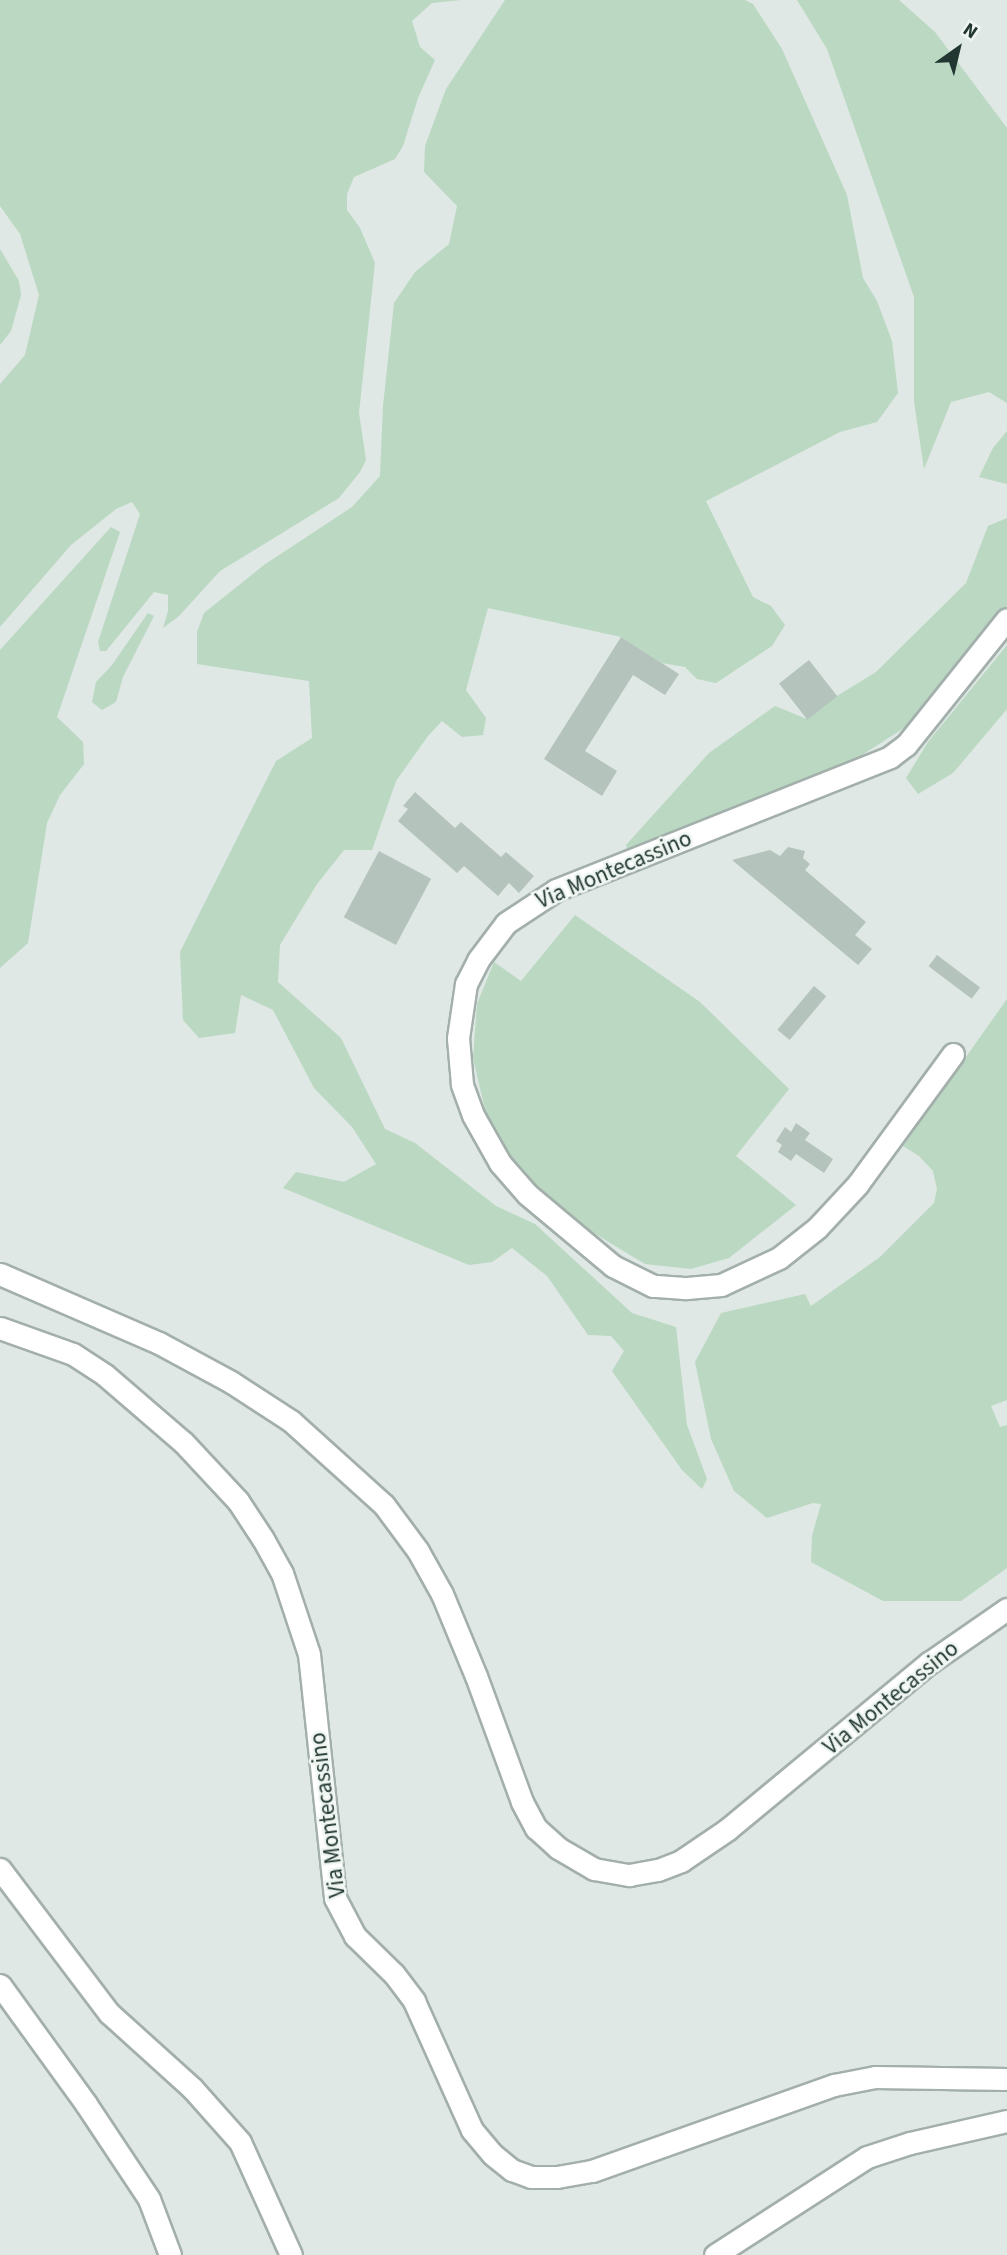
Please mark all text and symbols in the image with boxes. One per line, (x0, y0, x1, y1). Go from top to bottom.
north arrow (923, 14, 993, 84)
text: N (957, 16, 983, 46)
street label: Via Montecassino (532, 825, 696, 915)
street label: Via Montecassino (818, 1635, 964, 1761)
street label: Via Montecassino (304, 1731, 352, 1899)

